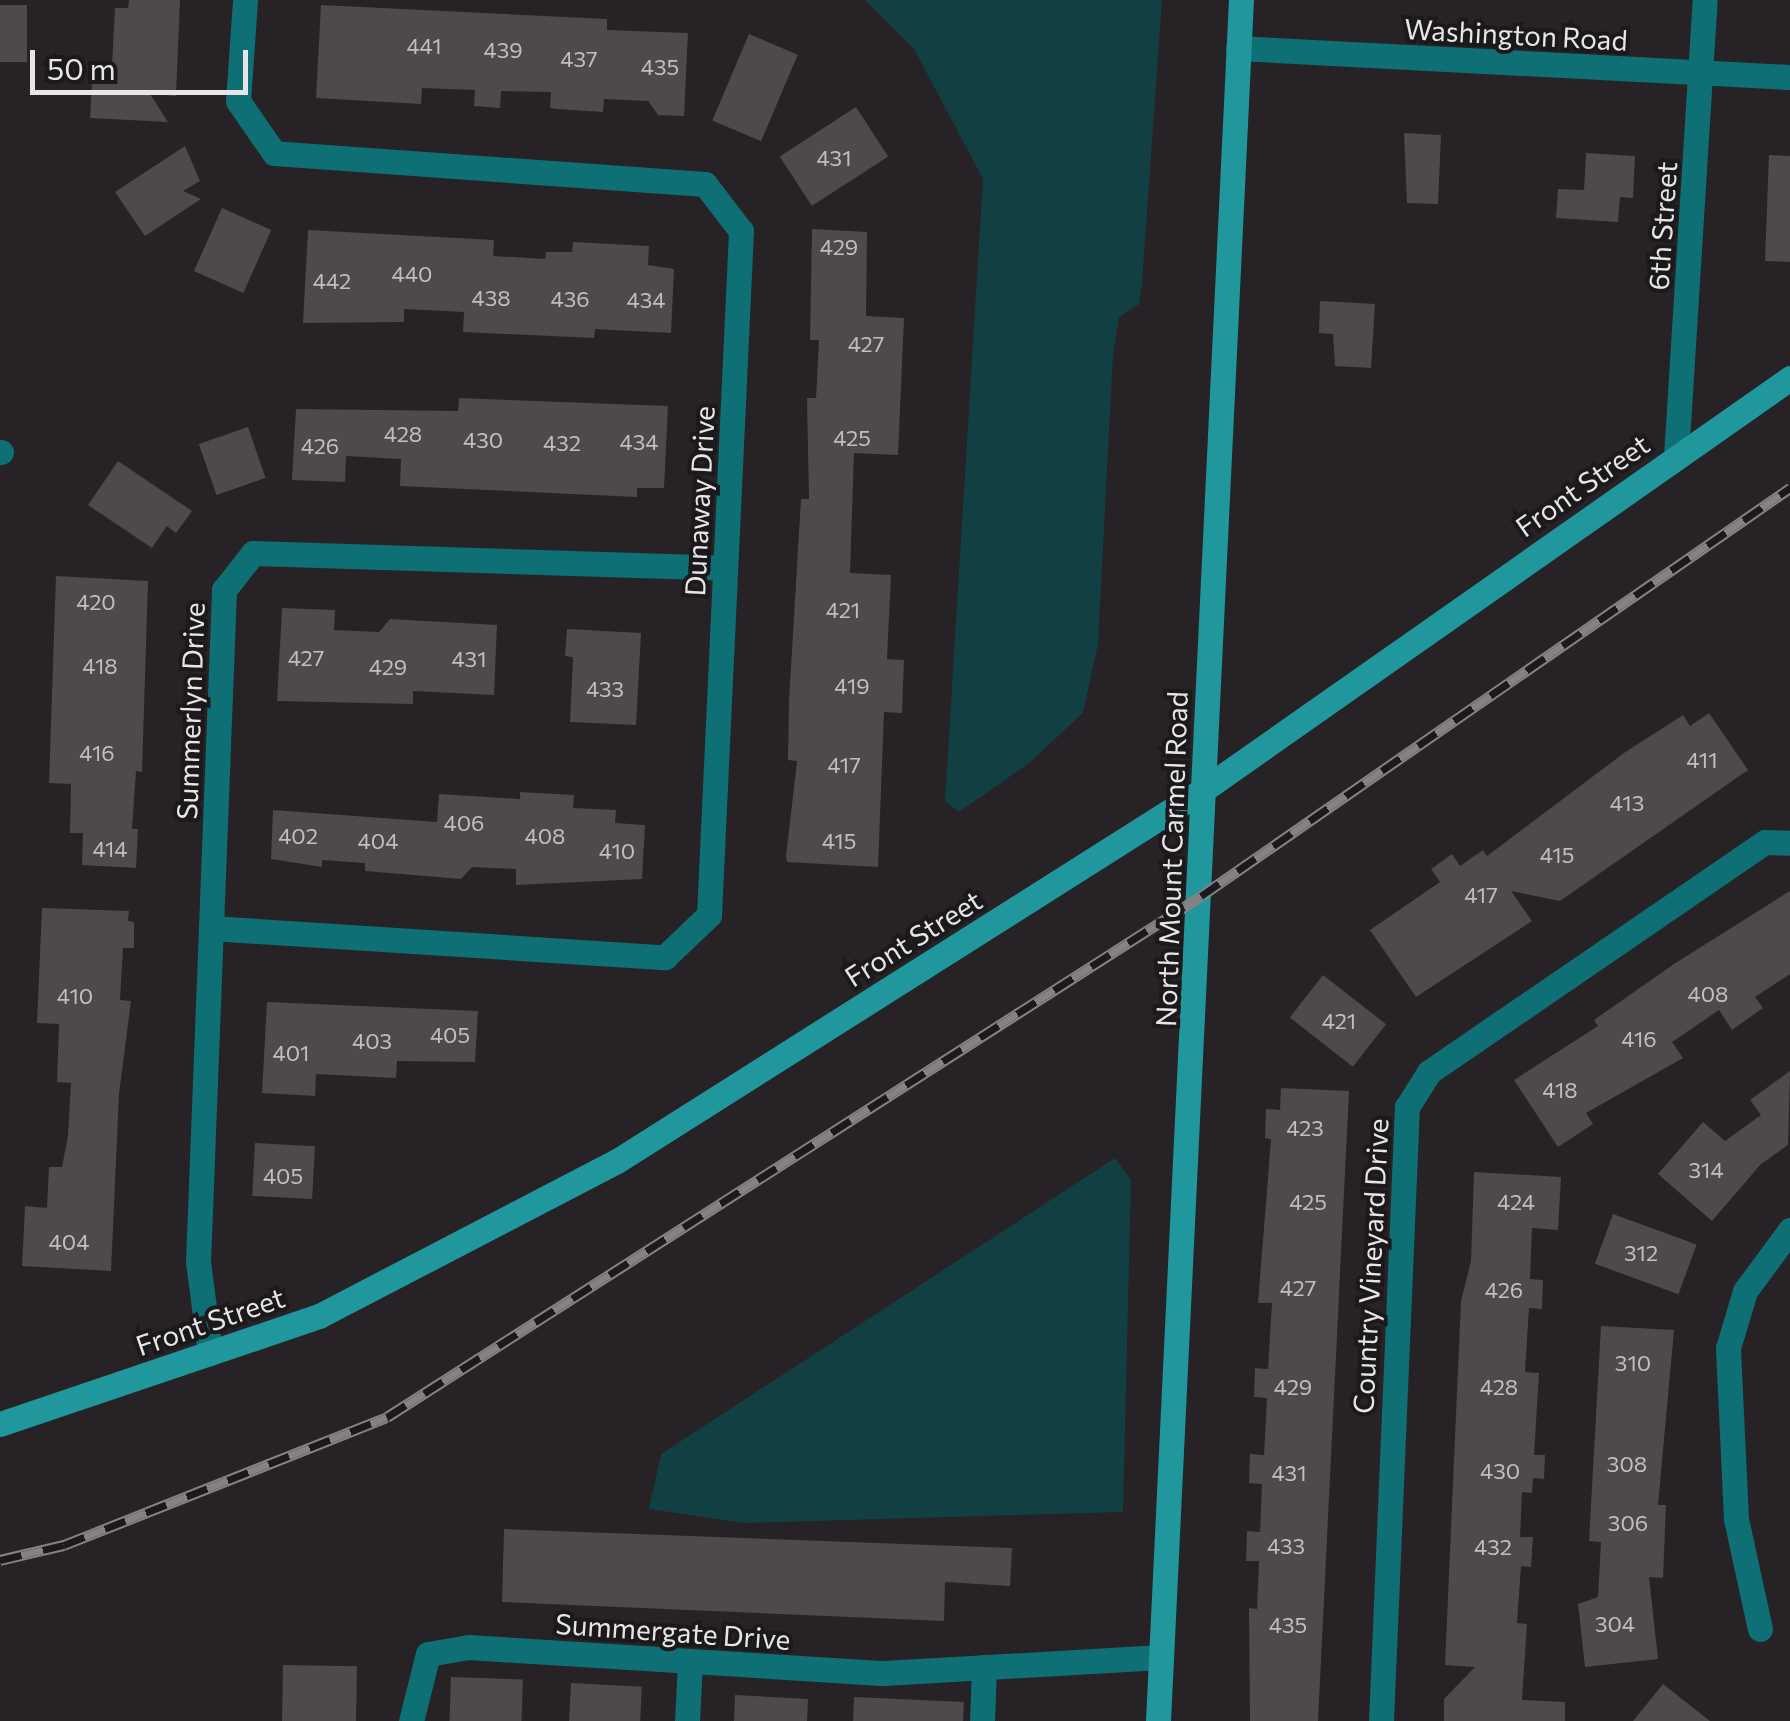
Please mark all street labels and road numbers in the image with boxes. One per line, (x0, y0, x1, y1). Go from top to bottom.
street label: Washington Road (1403, 11, 1629, 57)
street label: 6th Street (1641, 160, 1683, 292)
street label: Dunaway Drive (677, 405, 721, 597)
street label: Front Street (1509, 427, 1655, 543)
street label: Summerlyn Drive (169, 602, 211, 820)
street label: North Mount Carmel Road (1148, 691, 1194, 1027)
street label: Front Street (838, 883, 988, 993)
street label: Country Vineyard Drive (1345, 1117, 1395, 1415)
street label: Front Street (131, 1280, 289, 1362)
street label: Summergate Drive (554, 1606, 792, 1656)

